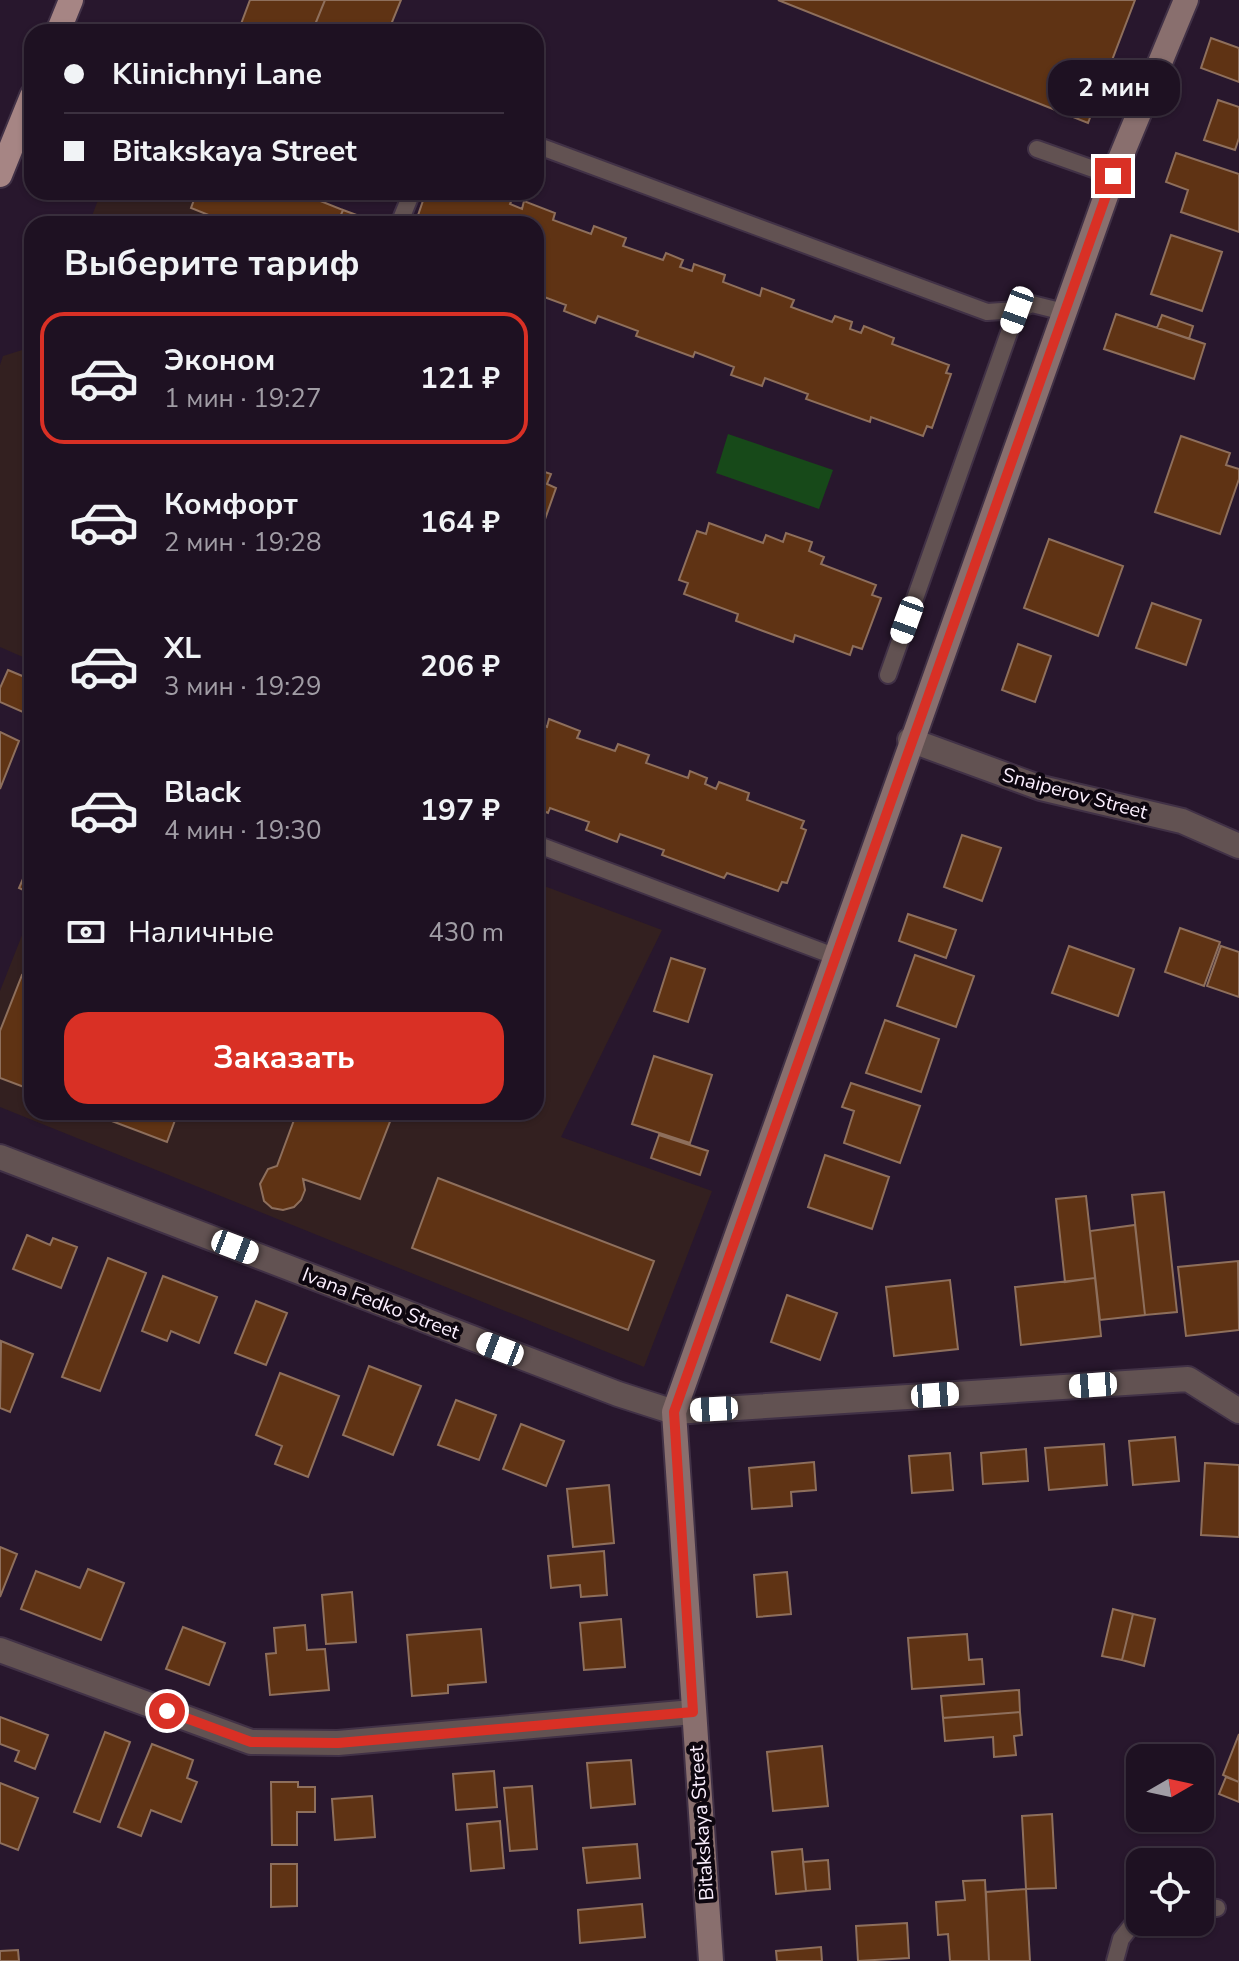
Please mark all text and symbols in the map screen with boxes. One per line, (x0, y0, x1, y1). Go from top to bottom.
text: Klinichnyi Lane (112, 54, 322, 95)
callout: 2 мин (1047, 60, 1179, 116)
text: 2 мин (1078, 70, 1150, 105)
text: Bitakskaya Street (112, 131, 357, 172)
route end (1095, 158, 1131, 194)
text: Выберите тариф (64, 239, 360, 288)
car (998, 283, 1036, 337)
text: Эконом (164, 340, 275, 381)
icon: car (68, 342, 140, 414)
text: 121 ₽ (420, 358, 500, 399)
text: 1 мин · 19:27 (164, 381, 321, 416)
text: Комфорт (164, 484, 298, 525)
icon: car (68, 486, 140, 558)
text: 164 ₽ (420, 502, 500, 543)
text: 2 мин · 19:28 (164, 525, 321, 560)
car (888, 593, 926, 647)
text: XL (164, 628, 201, 669)
icon: car (68, 630, 140, 702)
text: 206 ₽ (420, 646, 500, 687)
text: 3 мин · 19:29 (164, 669, 321, 704)
street label: Snaiperov Street (999, 761, 1151, 826)
text: Black (164, 772, 241, 813)
icon: car (68, 774, 140, 846)
text: 197 ₽ (420, 790, 500, 831)
text: 4 мин · 19:30 (164, 813, 321, 848)
icon: cash (64, 910, 108, 954)
text: Наличные (128, 912, 274, 953)
text: 430 m (428, 915, 504, 950)
button: Заказать (64, 1012, 504, 1104)
car (208, 1227, 262, 1267)
street label: Ivana Fedko Street (298, 1261, 464, 1346)
car (473, 1329, 527, 1369)
car (1068, 1371, 1118, 1399)
car (910, 1381, 960, 1409)
car (689, 1396, 739, 1422)
route start (149, 1693, 185, 1729)
street label: Bitakskaya Street (683, 1743, 720, 1902)
north arrow (1126, 1744, 1214, 1832)
map controls (1126, 1744, 1214, 1936)
button: locate (1126, 1848, 1214, 1936)

